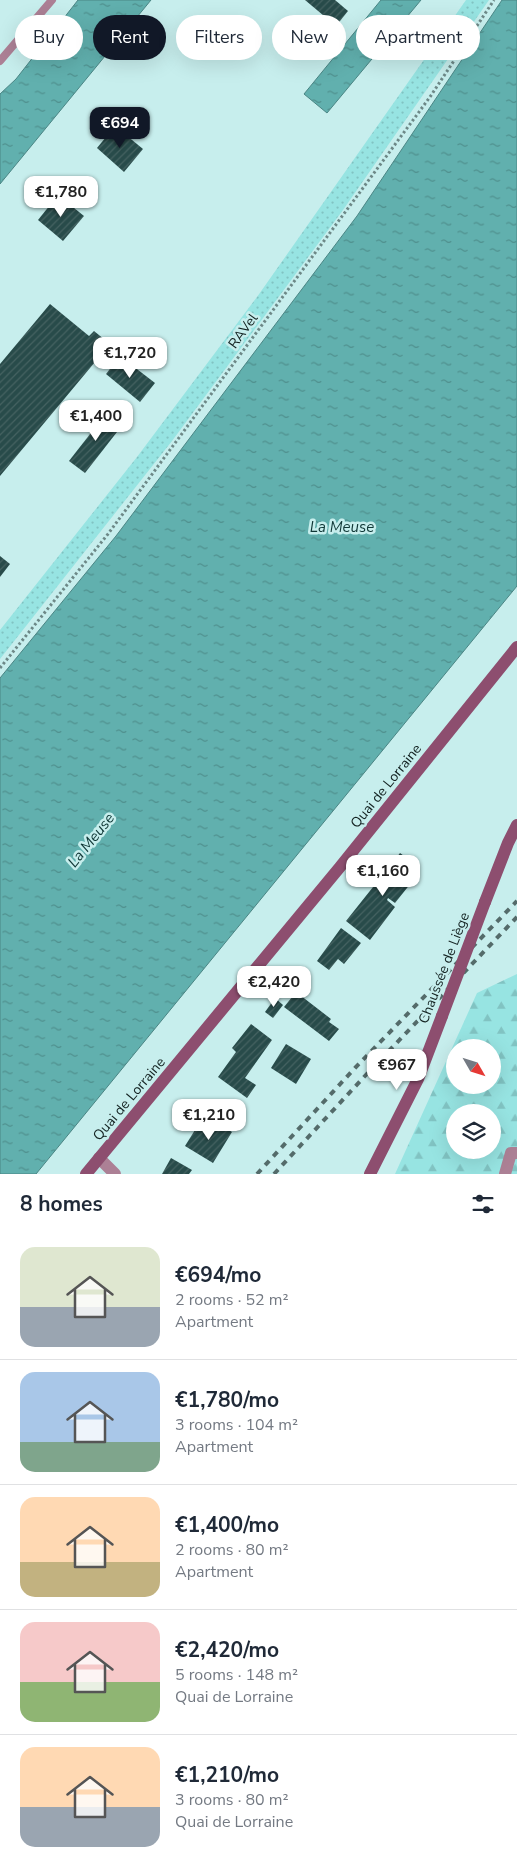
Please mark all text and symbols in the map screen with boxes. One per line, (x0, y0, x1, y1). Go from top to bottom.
chip: Buy (15, 15, 83, 60)
chip: Rent (93, 15, 166, 60)
chip: Filters (176, 15, 262, 60)
chip: New (272, 15, 346, 60)
chip: Apartment (356, 15, 480, 60)
pin: €694 (90, 106, 150, 149)
text: €694 (101, 112, 139, 134)
pin: €1,780 (20, 176, 102, 218)
text: €1,780 (35, 181, 87, 203)
street label: RAVel (224, 309, 263, 352)
pin: €1,720 (89, 336, 171, 379)
text: €1,720 (104, 342, 156, 364)
pin: €1,400 (55, 400, 137, 442)
text: €1,400 (70, 405, 122, 427)
water label: La Meuse (310, 517, 374, 537)
street label: Quai de Lorraine (346, 740, 426, 832)
water label: La Meuse (63, 809, 119, 871)
pin: €1,160 (342, 854, 424, 897)
text: €1,160 (357, 860, 409, 882)
street label: Chaussée de Liège (414, 910, 474, 1026)
pin: €2,420 (233, 966, 315, 1008)
text: €2,420 (248, 971, 300, 993)
north arrow (446, 1039, 501, 1094)
map controls (446, 1039, 501, 1159)
pin: €967 (367, 1048, 427, 1091)
street label: Quai de Lorraine (88, 1053, 170, 1145)
text: €967 (378, 1054, 416, 1076)
pin: €1,210 (168, 1098, 250, 1141)
text: €1,210 (183, 1104, 235, 1126)
button: layers (446, 1104, 501, 1159)
text: 8 homes (20, 1190, 103, 1218)
icon: filters (469, 1190, 497, 1218)
text: €694/mo (175, 1261, 261, 1289)
icon: home (60, 1267, 120, 1327)
text: 2 rooms · 52 m² (175, 1289, 288, 1311)
text: Apartment (175, 1311, 253, 1333)
text: €1,780/mo (175, 1386, 279, 1414)
icon: home (60, 1392, 120, 1452)
text: 3 rooms · 104 m² (175, 1414, 298, 1436)
text: Apartment (175, 1436, 253, 1458)
text: €1,400/mo (175, 1511, 279, 1539)
icon: home (60, 1517, 120, 1577)
text: 2 rooms · 80 m² (175, 1539, 288, 1561)
text: Apartment (175, 1561, 253, 1583)
text: €2,420/mo (175, 1636, 279, 1664)
icon: home (60, 1642, 120, 1702)
text: 5 rooms · 148 m² (175, 1664, 298, 1686)
text: Quai de Lorraine (175, 1686, 293, 1708)
text: €1,210/mo (175, 1761, 279, 1789)
icon: home (60, 1767, 120, 1827)
text: 3 rooms · 80 m² (175, 1789, 288, 1811)
text: Quai de Lorraine (175, 1811, 293, 1833)

